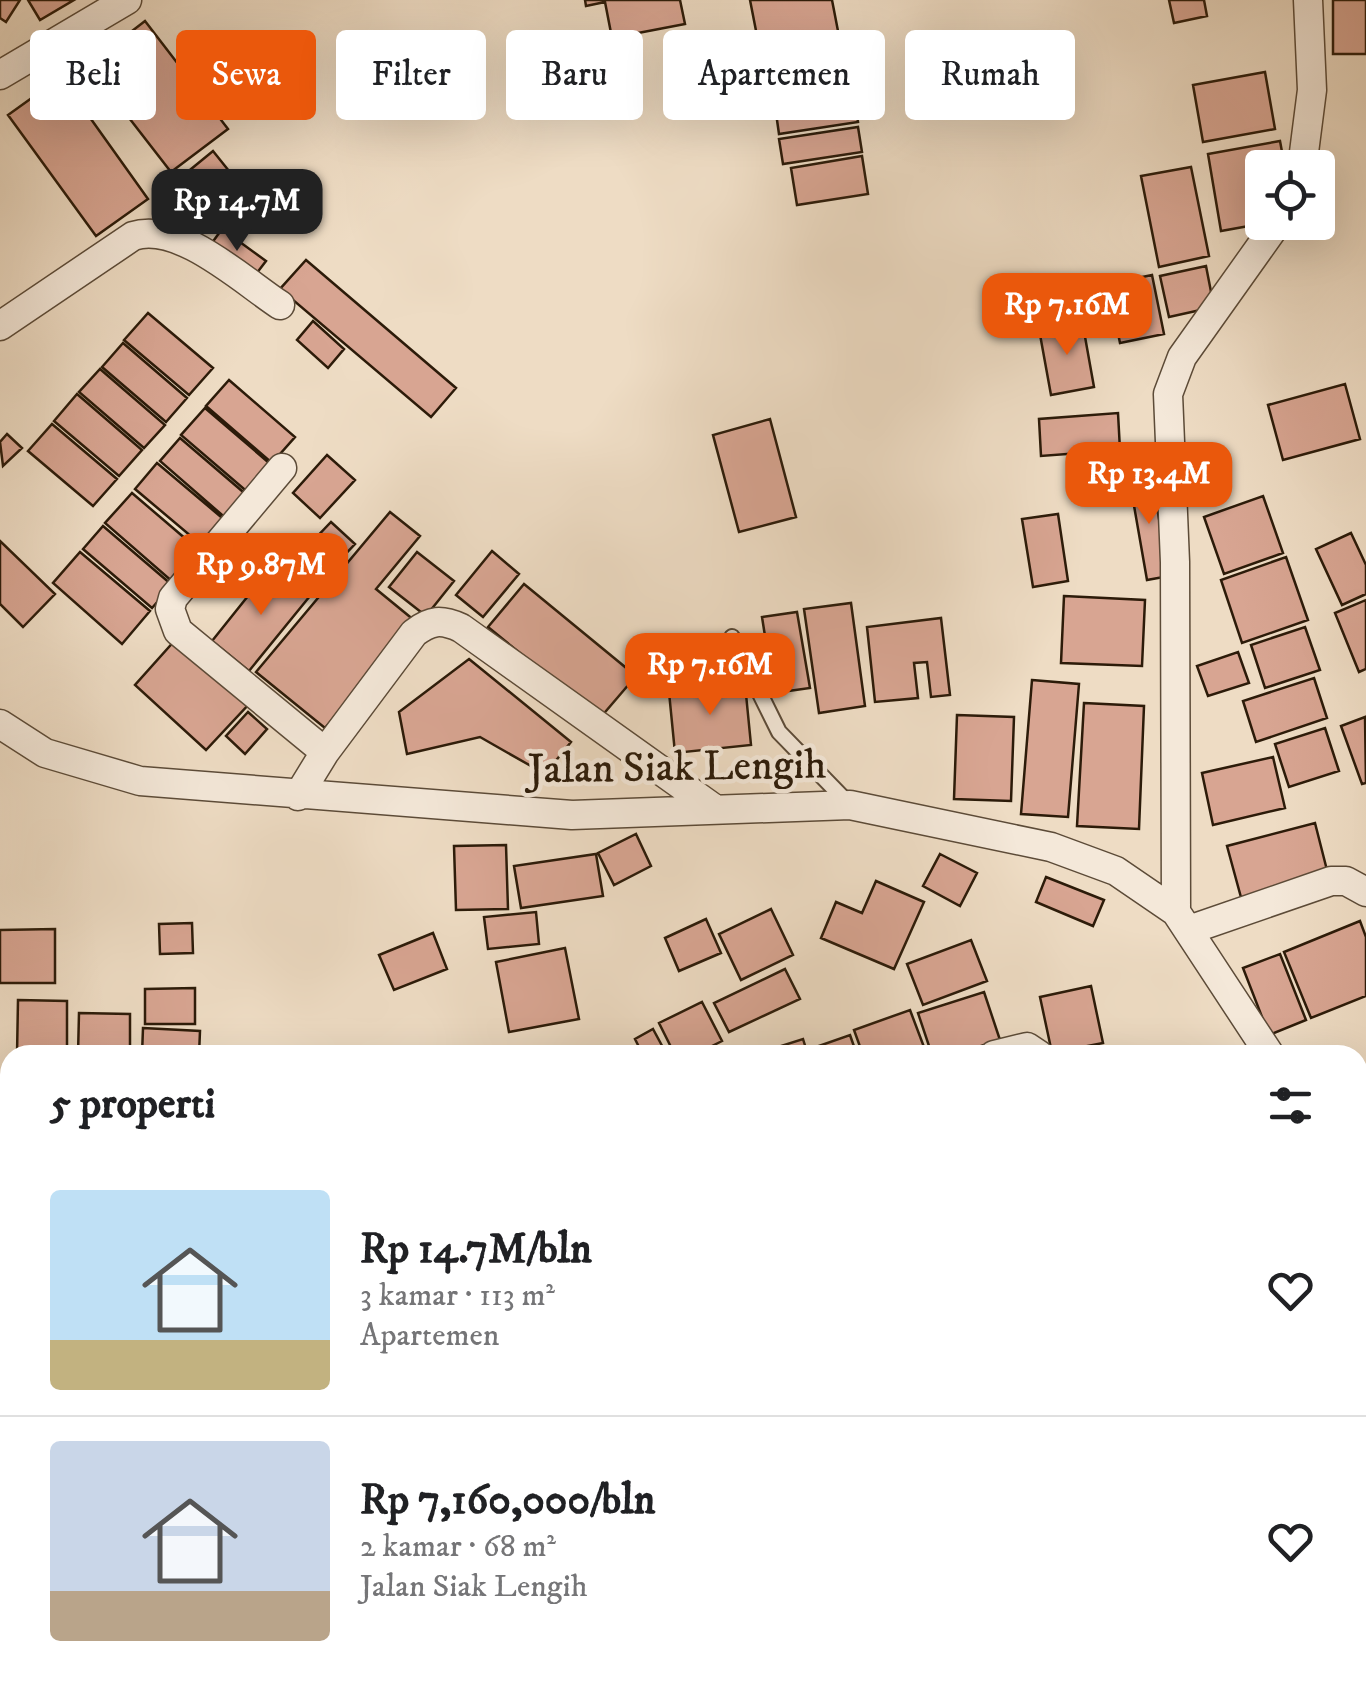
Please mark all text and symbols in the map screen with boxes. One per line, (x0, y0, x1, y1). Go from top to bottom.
chip: Beli (30, 30, 156, 120)
chip: Sewa (176, 30, 316, 120)
chip: Filter (336, 30, 486, 120)
chip: Baru (506, 30, 643, 120)
chip: Apartemen (663, 30, 885, 120)
chip: Rumah (905, 30, 1075, 120)
map controls (1245, 150, 1335, 240)
button: locate (1245, 150, 1335, 240)
pin: Rp 14.7M (134, 169, 340, 254)
text: Rp 14.7M (174, 181, 300, 221)
pin: Rp 7.16M (964, 273, 1170, 358)
text: Rp 7.16M (1004, 285, 1130, 325)
pin: Rp 13.4M (1046, 442, 1252, 527)
text: Rp 13.4M (1087, 454, 1211, 494)
pin: Rp 9.87M (158, 533, 364, 618)
text: Rp 9.87M (196, 545, 326, 585)
pin: Rp 7.16M (607, 633, 813, 718)
text: Rp 7.16M (647, 645, 773, 685)
street label: Jalan Siak Lengih (523, 739, 827, 797)
icon: filters (1263, 1078, 1318, 1133)
text: 5 properti (50, 1079, 215, 1131)
text: Rp 14.7M/bln (360, 1224, 592, 1276)
icon: home (130, 1230, 250, 1350)
icon: heart (1263, 1263, 1318, 1318)
text: 3 kamar · 113 m² (360, 1276, 555, 1316)
text: Apartemen (360, 1316, 499, 1356)
text: Rp 7,160,000/bln (360, 1475, 655, 1527)
icon: home (130, 1481, 250, 1601)
icon: heart (1263, 1514, 1318, 1569)
text: 2 kamar · 68 m² (360, 1527, 556, 1567)
text: Jalan Siak Lengih (360, 1567, 587, 1607)

